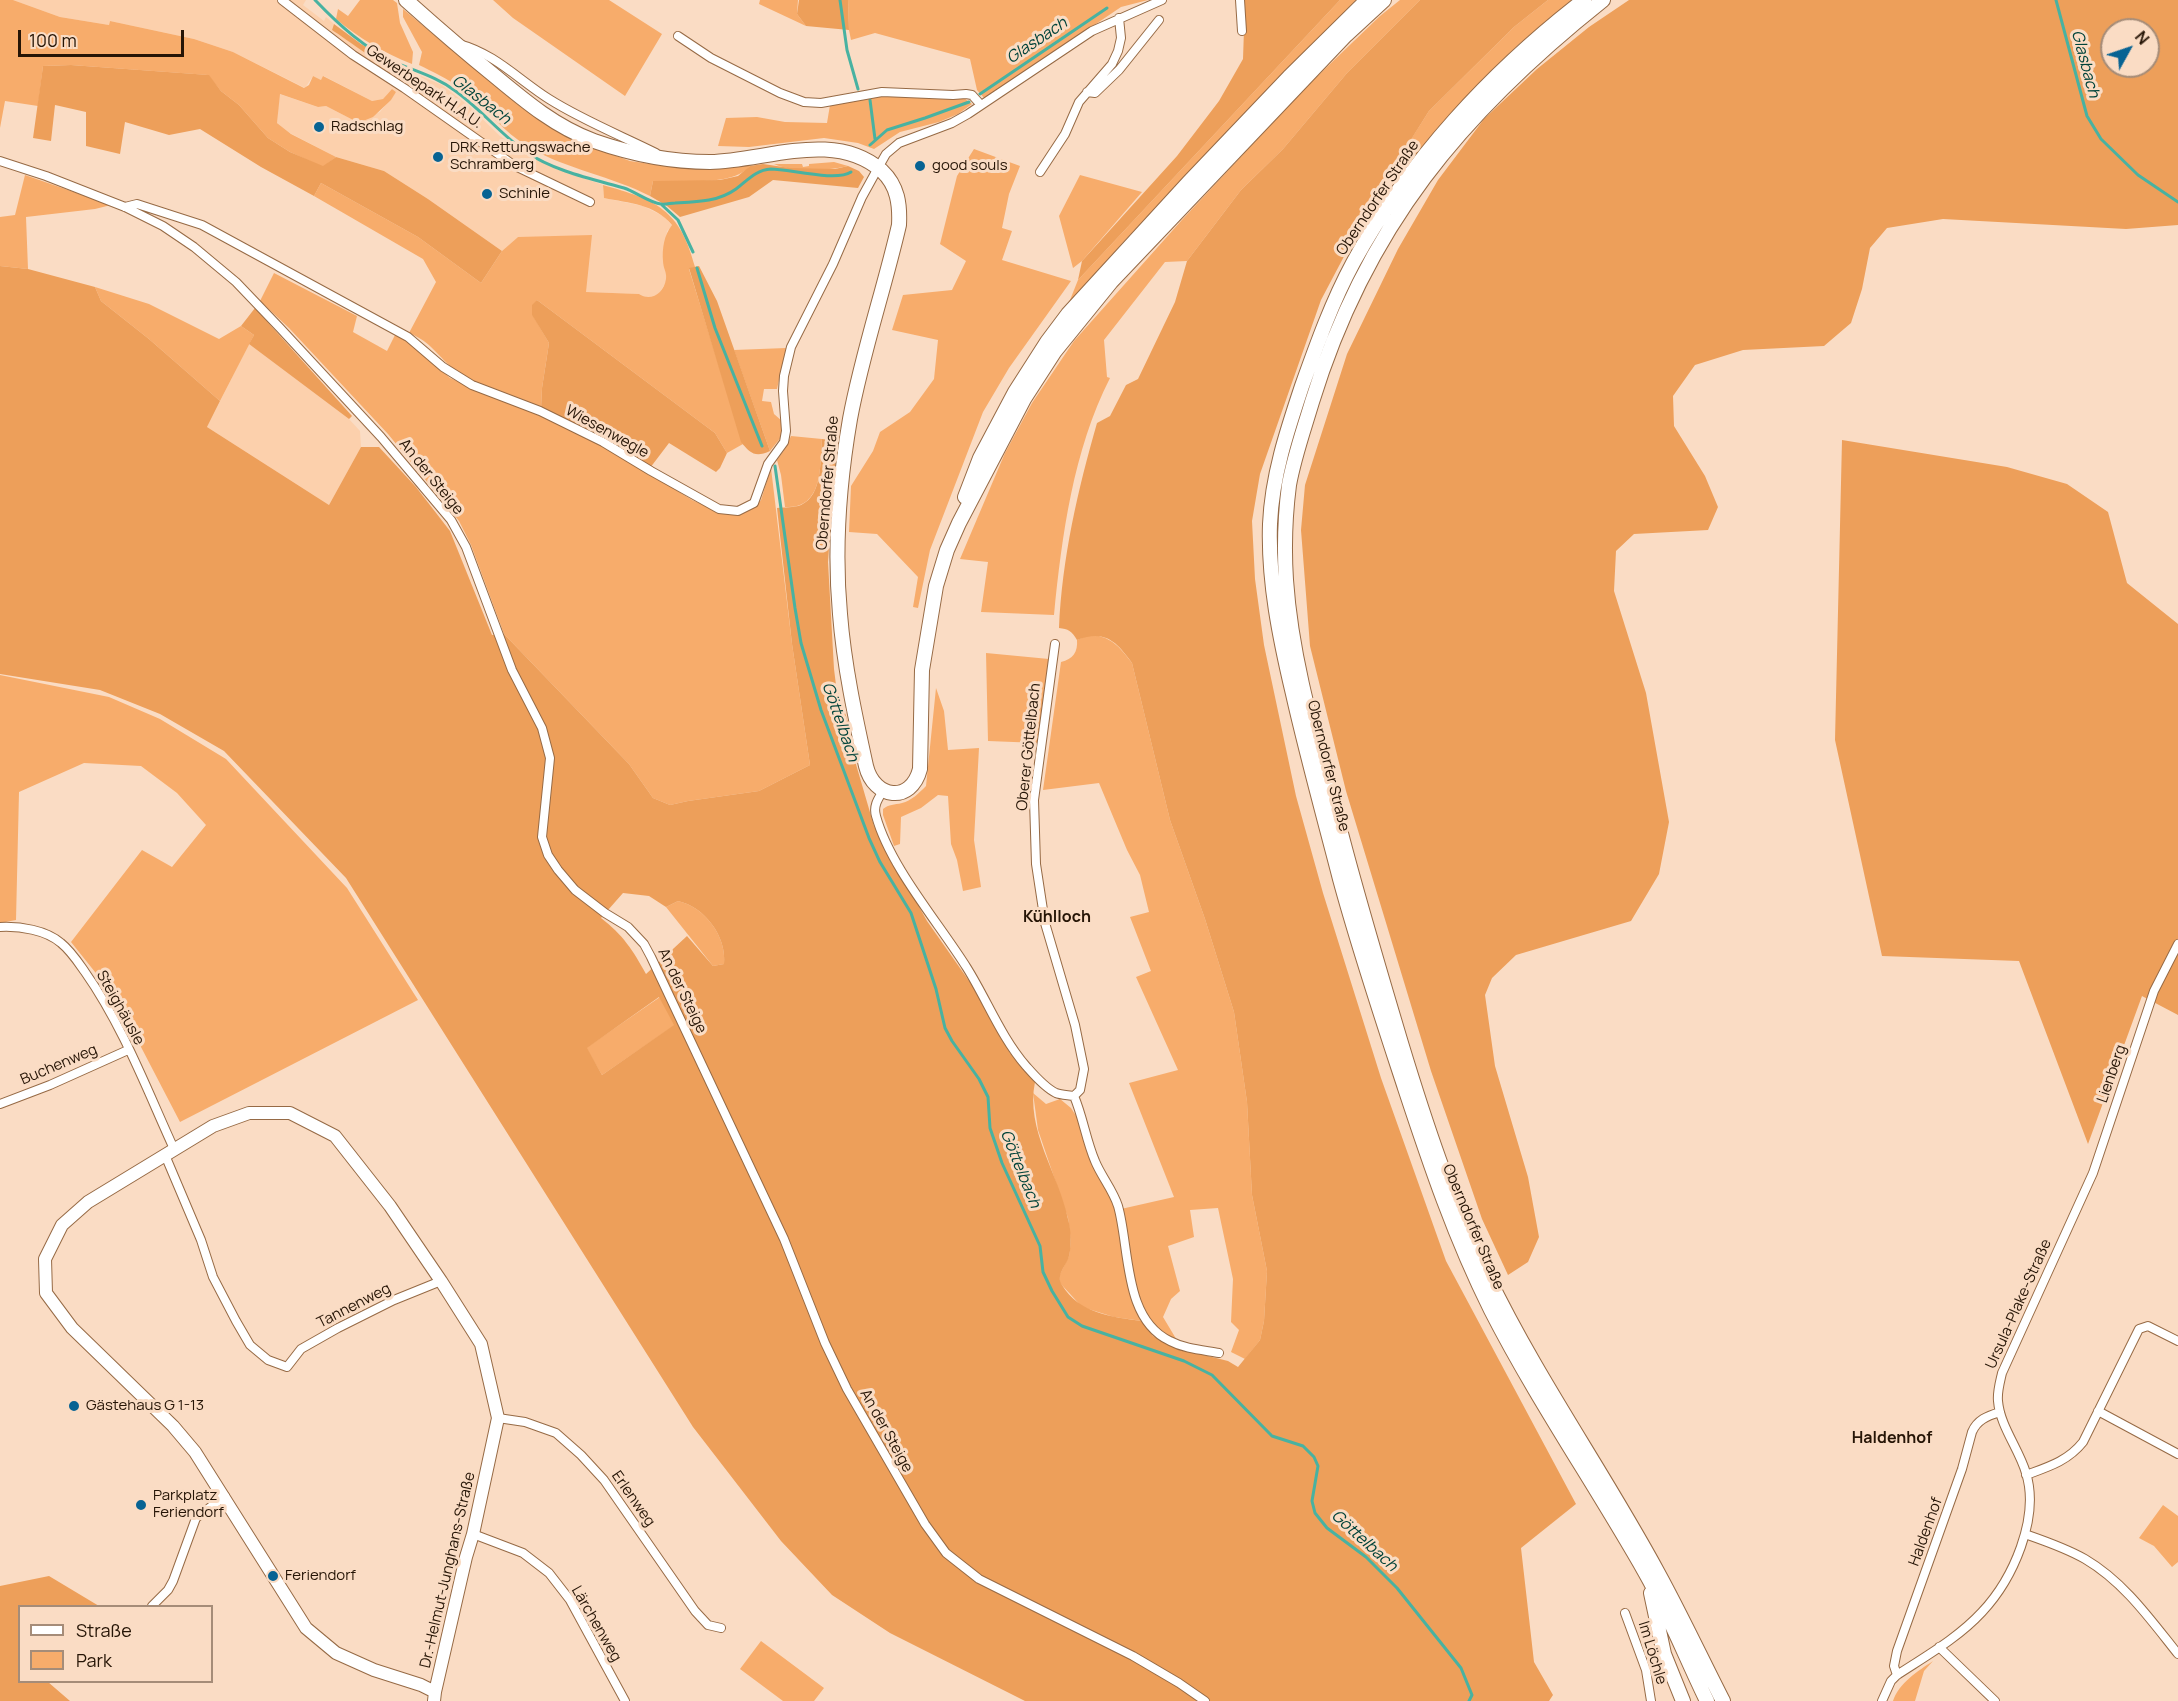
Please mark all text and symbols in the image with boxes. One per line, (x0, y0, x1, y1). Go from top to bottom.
water label: Glasbach (1003, 14, 1071, 68)
scale bar (21, 18, 188, 56)
north arrow (2100, 18, 2160, 78)
text: N (2130, 26, 2154, 49)
text: 100 m (29, 28, 77, 52)
water label: Glasbach (2067, 28, 2103, 100)
street label: Gewerbepark H.A.U. (362, 41, 486, 133)
water label: Glasbach (448, 71, 514, 129)
place label: Radschlag (331, 118, 403, 136)
marker: Radschlag (312, 120, 326, 134)
street label: Oberndorfer Straße (1333, 137, 1423, 259)
place label: DRK Rettungswache Schramberg (450, 139, 590, 174)
marker: DRK Rettungswache Schramberg (431, 150, 445, 164)
place label: good souls (932, 157, 1008, 175)
marker: good souls (913, 159, 927, 173)
place label: Schinle (499, 185, 550, 203)
marker: Schinle (480, 187, 494, 201)
street label: Wiesenwegle (562, 402, 652, 462)
street label: Oberndorfer Straße (813, 415, 843, 551)
street label: An der Steige (395, 435, 467, 519)
water label: Göttelbach (818, 680, 862, 764)
street label: Oberer Göttelbach (1013, 682, 1045, 812)
street label: Oberndorfer Straße (1303, 699, 1353, 833)
district label: Kühlloch (1023, 908, 1091, 928)
street label: An der Steige (654, 946, 710, 1036)
street label: Steighäusle (92, 968, 148, 1048)
street label: Buchenweg (18, 1041, 100, 1089)
street label: Lienberg (2094, 1043, 2130, 1105)
water label: Göttelbach (996, 1127, 1044, 1211)
street label: Oberndorfer Straße (1438, 1162, 1508, 1292)
street label: Ursula-Plake-Straße (1982, 1236, 2056, 1372)
street label: Tannenweg (314, 1280, 394, 1332)
street label: An der Steige (856, 1386, 916, 1476)
place label: Gästehaus G 1-13 (86, 1397, 204, 1415)
marker: Gästehaus G 1-13 (67, 1399, 81, 1413)
district label: Haldenhof (1852, 1429, 1932, 1449)
street label: Erlenweg (607, 1468, 659, 1530)
street label: Dr.-Helmut-Junghans-Straße (417, 1470, 479, 1670)
place label: Parkplatz Feriendorf (153, 1487, 224, 1522)
street label: Haldenhof (1905, 1495, 1947, 1569)
marker: Parkplatz Feriendorf (134, 1498, 148, 1512)
water label: Göttelbach (1327, 1506, 1401, 1576)
place label: Feriendorf (285, 1567, 356, 1585)
marker: Feriendorf (266, 1569, 280, 1583)
street label: Lärchenweg (567, 1583, 625, 1665)
legend (18, 1605, 213, 1683)
text: Straße (76, 1618, 132, 1642)
street label: Im Löchle (1634, 1619, 1670, 1687)
text: Park (76, 1648, 112, 1672)

